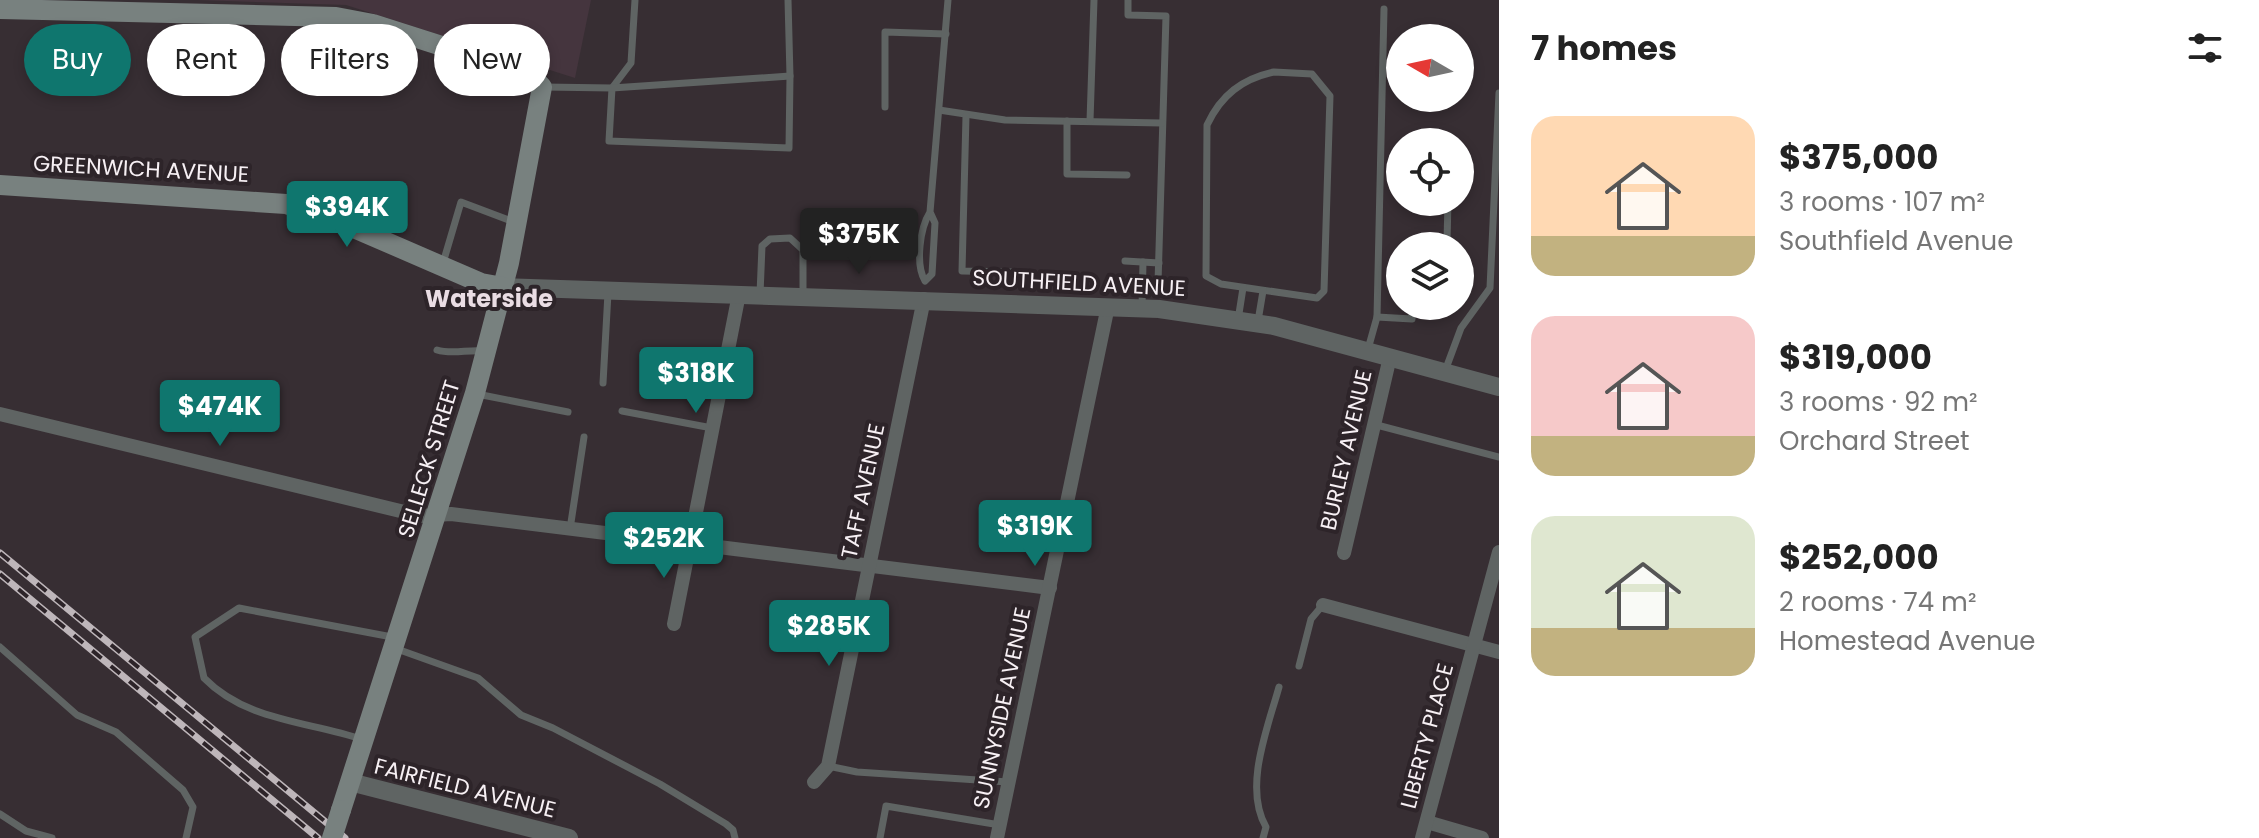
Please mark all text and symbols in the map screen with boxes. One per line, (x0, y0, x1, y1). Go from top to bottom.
chip: Buy (24, 24, 131, 96)
chip: Rent (147, 24, 265, 96)
chip: Filters (281, 24, 418, 96)
chip: New (434, 24, 550, 96)
north arrow (1386, 24, 1474, 112)
map controls (1386, 24, 1474, 320)
text: 7 homes (1531, 24, 1677, 72)
icon: filters (2183, 26, 2227, 70)
button: locate (1386, 128, 1474, 216)
text: $375,000 (1779, 133, 1939, 181)
street label: GREENWICH AVENUE (32, 148, 250, 190)
icon: home (1595, 148, 1691, 244)
pin: $394K (291, 181, 403, 249)
text: 3 rooms · 107 m² (1779, 184, 1985, 220)
text: $394K (305, 189, 389, 225)
pin: $375K (803, 208, 915, 276)
text: $375K (818, 216, 900, 252)
text: Southfield Avenue (1779, 223, 2013, 259)
button: layers (1386, 232, 1474, 320)
street label: SOUTHFIELD AVENUE (972, 262, 1186, 304)
district label: Waterside (425, 282, 553, 315)
text: $319,000 (1779, 333, 1932, 381)
pin: $318K (640, 347, 752, 415)
icon: home (1595, 348, 1691, 444)
text: $318K (657, 355, 735, 391)
street label: BURLEY AVENUE (1312, 367, 1380, 533)
street label: SELLECK STREET (390, 376, 468, 542)
pin: $474K (164, 380, 276, 448)
text: 3 rooms · 92 m² (1779, 384, 1978, 420)
text: $474K (178, 388, 262, 424)
street label: TAFF AVENUE (834, 421, 892, 561)
text: Orchard Street (1779, 423, 1969, 459)
pin: $319K (979, 500, 1091, 568)
text: $319K (997, 508, 1073, 544)
pin: $252K (608, 512, 720, 580)
text: $252K (623, 520, 705, 556)
text: $252,000 (1779, 533, 1939, 581)
icon: home (1595, 548, 1691, 644)
text: 2 rooms · 74 m² (1779, 584, 1976, 620)
pin: $285K (773, 600, 885, 668)
street label: SUNNYSIDE AVENUE (966, 604, 1038, 812)
text: $285K (787, 608, 871, 644)
text: Homestead Avenue (1779, 623, 2035, 659)
street label: LIBERTY PLACE (1393, 660, 1461, 812)
street label: FAIRFIELD AVENUE (371, 750, 559, 826)

